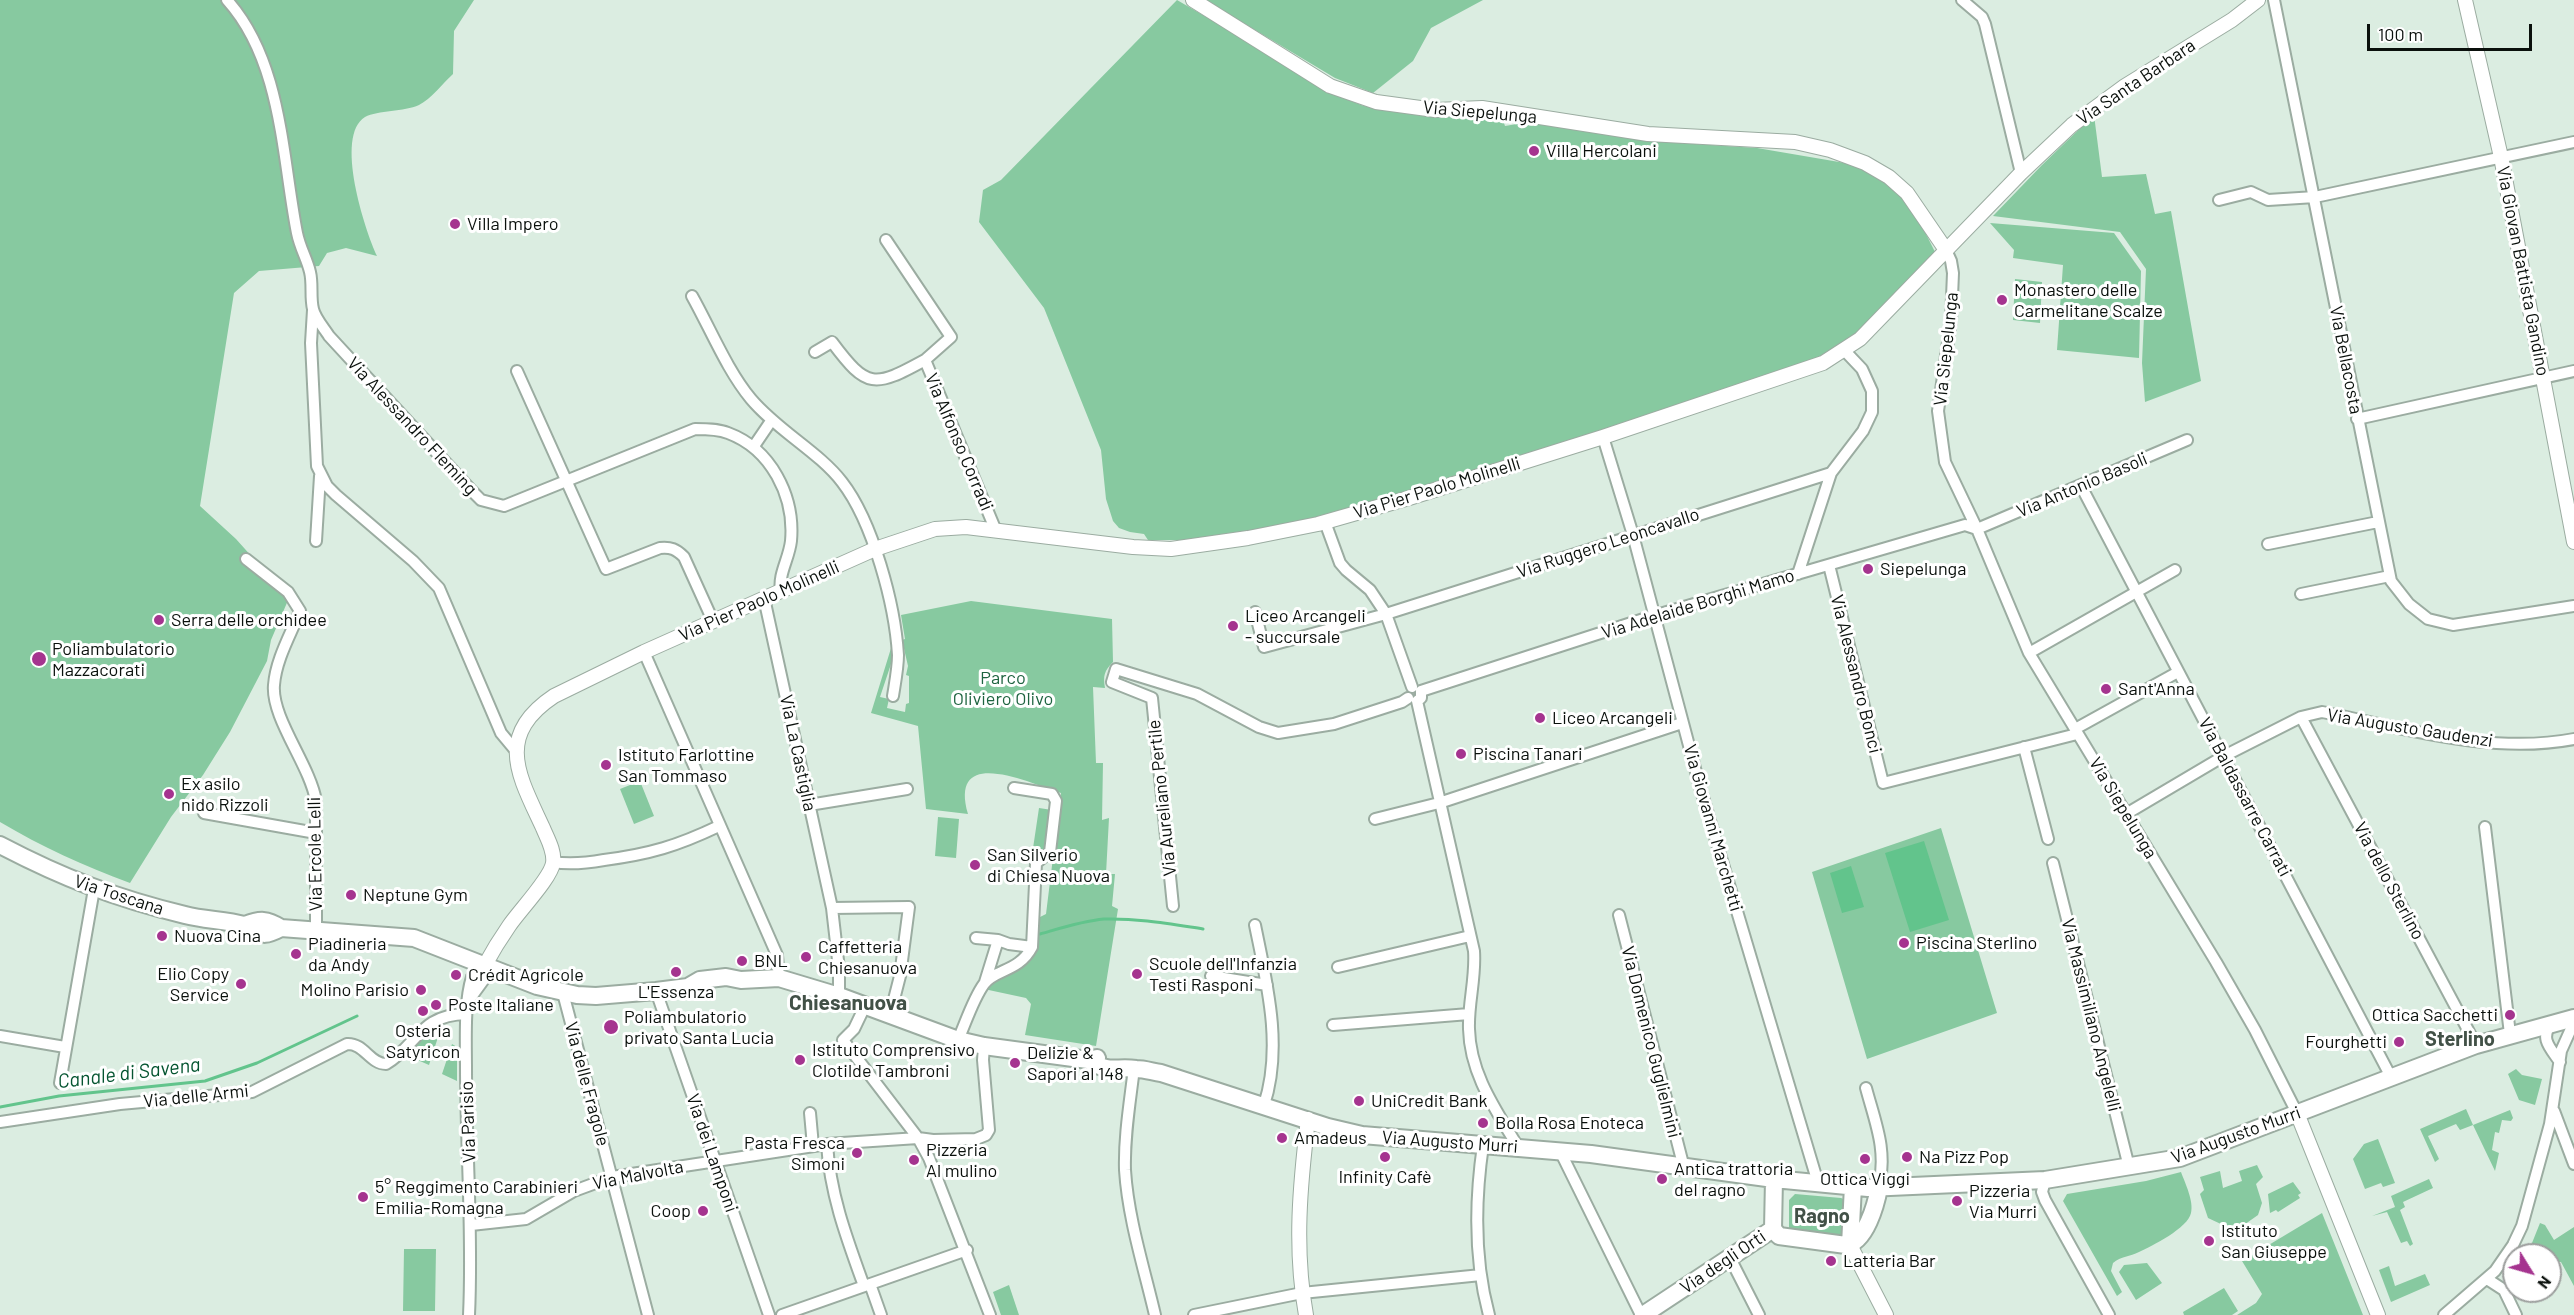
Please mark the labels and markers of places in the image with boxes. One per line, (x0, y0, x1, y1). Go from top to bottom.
place label: Villa Hercolani (1546, 140, 1657, 162)
marker: Villa Hercolani (1527, 144, 1541, 158)
place label: Villa Impero (467, 213, 558, 235)
marker: Villa Impero (448, 217, 462, 231)
place label: Monastero delle Carmelitane Scalze (2014, 279, 2163, 322)
marker: Monastero delle Carmelitane Scalze (1995, 293, 2009, 307)
place label: Siepelunga (1880, 558, 1966, 580)
marker: Siepelunga (1861, 562, 1875, 576)
place label: Liceo Arcangeli - succursale (1245, 605, 1366, 648)
place label: Serra delle orchidee (171, 609, 327, 631)
marker: Serra delle orchidee (152, 613, 166, 627)
marker: Liceo Arcangeli - succursale (1226, 619, 1240, 633)
place label: Poliambulatorio Mazzacorati (52, 638, 175, 680)
marker: Poliambulatorio Mazzacorati (30, 650, 48, 668)
place label: Sant'Anna (2118, 678, 2195, 700)
marker: Sant'Anna (2099, 682, 2113, 696)
place label: Liceo Arcangeli (1552, 707, 1673, 729)
marker: Liceo Arcangeli (1533, 711, 1547, 725)
place label: Piscina Tanari (1473, 743, 1583, 765)
place label: Istituto Farlottine San Tommaso (618, 744, 754, 786)
marker: Piscina Tanari (1454, 747, 1468, 761)
marker: Istituto Farlottine San Tommaso (599, 758, 613, 772)
place label: Ex asilo nido Rizzoli (181, 773, 269, 816)
marker: Ex asilo nido Rizzoli (162, 787, 176, 801)
place label: San Silverio di Chiesa Nuova (987, 844, 1110, 886)
marker: San Silverio di Chiesa Nuova (968, 858, 982, 872)
place label: Neptune Gym (363, 884, 468, 906)
marker: Neptune Gym (344, 888, 358, 902)
place label: Nuova Cina (174, 925, 261, 947)
marker: Nuova Cina (155, 929, 169, 943)
place label: Piscina Sterlino (1916, 932, 2037, 954)
place label: Piadineria da Andy (308, 933, 386, 976)
place label: Caffetteria Chiesanuova (818, 936, 917, 978)
marker: Piscina Sterlino (1897, 936, 1911, 950)
marker: Piadineria da Andy (289, 947, 303, 961)
place label: BNL (754, 950, 788, 972)
marker: Caffetteria Chiesanuova (799, 950, 813, 964)
place label: Scuole dell'Infanzia Testi Rasponi (1149, 953, 1297, 996)
marker: BNL (735, 954, 749, 968)
place label: Elio Copy Service (157, 963, 229, 1006)
place label: Crédit Agricole (468, 964, 584, 986)
marker: L'Essenza (669, 965, 683, 979)
marker: Scuole dell'Infanzia Testi Rasponi (1130, 967, 1144, 981)
marker: Crédit Agricole (449, 968, 463, 982)
marker: Elio Copy Service (234, 977, 248, 991)
place label: Molino Parisio (301, 979, 409, 1001)
place label: L'Essenza (638, 981, 714, 1003)
marker: Molino Parisio (414, 983, 428, 997)
place label: Poste Italiane (448, 994, 554, 1016)
marker: Poste Italiane (429, 998, 443, 1012)
marker: Osteria Satyricon (416, 1004, 430, 1018)
place label: Ottica Sacchetti (2372, 1004, 2498, 1026)
place label: Poliambulatorio privato Santa Lucia (624, 1006, 774, 1048)
marker: Ottica Sacchetti (2503, 1008, 2517, 1022)
marker: Poliambulatorio privato Santa Lucia (602, 1018, 620, 1036)
place label: Osteria Satyricon (386, 1020, 460, 1062)
place label: Fourghetti (2305, 1031, 2387, 1053)
marker: Fourghetti (2392, 1035, 2406, 1049)
place label: Istituto Comprensivo Clotilde Tambroni (812, 1039, 975, 1082)
place label: Delizie & Sapori al 148 (1027, 1042, 1124, 1084)
marker: Istituto Comprensivo Clotilde Tambroni (793, 1053, 807, 1067)
marker: Delizie & Sapori al 148 (1008, 1056, 1022, 1070)
place label: UniCredit Bank (1371, 1090, 1488, 1112)
marker: UniCredit Bank (1352, 1094, 1366, 1108)
place label: Bolla Rosa Enoteca (1495, 1112, 1644, 1134)
marker: Bolla Rosa Enoteca (1476, 1116, 1490, 1130)
place label: Amadeus (1294, 1127, 1367, 1149)
marker: Amadeus (1275, 1131, 1289, 1145)
place label: Pasta Fresca Simoni (744, 1132, 845, 1174)
place label: Pizzeria Al mulino (926, 1139, 997, 1182)
marker: Pasta Fresca Simoni (850, 1146, 864, 1160)
place label: Na Pizz Pop (1919, 1146, 2009, 1168)
marker: Infinity Cafè (1378, 1150, 1392, 1164)
marker: Na Pizz Pop (1900, 1150, 1914, 1164)
marker: Ottica Viggi (1858, 1152, 1872, 1166)
marker: Pizzeria Al mulino (907, 1153, 921, 1167)
place label: Antica trattoria del ragno (1674, 1158, 1793, 1200)
place label: Infinity Cafè (1338, 1166, 1432, 1188)
place label: Ottica Viggi (1820, 1168, 1910, 1190)
marker: Antica trattoria del ragno (1655, 1172, 1669, 1186)
place label: 5° Reggimento Carabinieri Emilia-Romagna (375, 1176, 578, 1218)
place label: Pizzeria Via Murri (1969, 1180, 2037, 1222)
marker: 5° Reggimento Carabinieri Emilia-Romagna (356, 1190, 370, 1204)
marker: Pizzeria Via Murri (1950, 1194, 1964, 1208)
place label: Coop (651, 1200, 691, 1222)
marker: Coop (696, 1204, 710, 1218)
place label: Istituto San Giuseppe (2221, 1220, 2327, 1262)
marker: Istituto San Giuseppe (2202, 1234, 2216, 1248)
place label: Latteria Bar (1843, 1250, 1936, 1272)
marker: Latteria Bar (1824, 1254, 1838, 1268)

